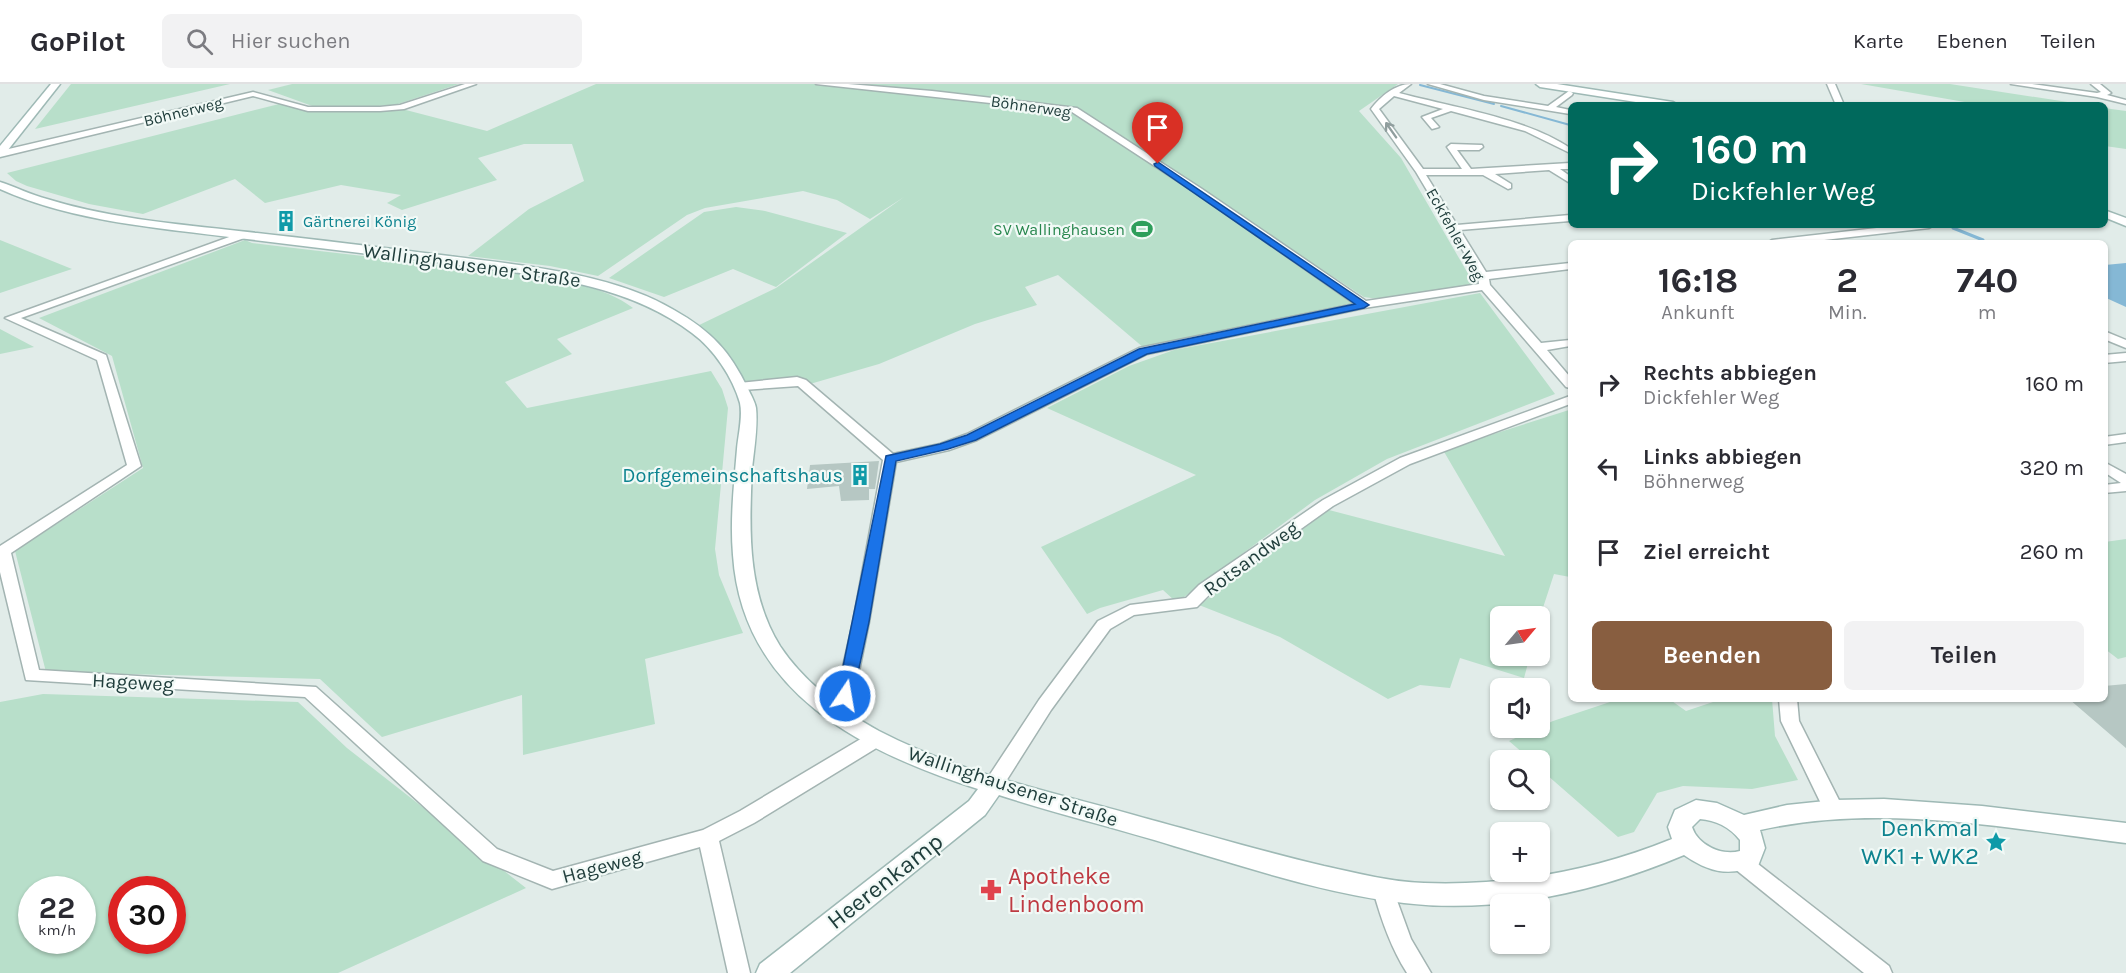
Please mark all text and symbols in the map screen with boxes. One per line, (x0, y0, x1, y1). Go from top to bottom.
search box (162, 14, 582, 68)
text: GoPilot (30, 25, 126, 58)
icon: search (183, 25, 216, 58)
text: Hier suchen (231, 28, 351, 54)
text: Karte (1853, 29, 1904, 53)
text: Ebenen (1937, 29, 2008, 53)
text: Teilen (2041, 29, 2096, 53)
street label: Böhnerweg (990, 91, 1072, 122)
street label: Böhnerweg (142, 92, 225, 130)
pin (1132, 102, 1183, 164)
icon: arrive (1141, 111, 1174, 144)
one-way arrow (1385, 123, 1397, 139)
text: 160 m (1691, 124, 1809, 174)
icon: right (1592, 126, 1670, 204)
text: Dickfehler Weg (1691, 175, 1875, 207)
street label: Eckfehler Weg (1422, 185, 1489, 284)
building icon: Gärtnerei König (274, 209, 298, 233)
place label: Gärtnerei König (303, 212, 416, 231)
sports icon: SV Wallinghausen (1130, 217, 1154, 241)
place label: SV Wallinghausen (993, 220, 1125, 239)
street label: Wallinghausener Straße (362, 239, 582, 292)
text: 16:18 (1658, 259, 1738, 301)
text: 2 (1836, 259, 1858, 301)
text: 740 (1956, 259, 2018, 301)
text: Ankunft (1661, 301, 1735, 324)
text: Min. (1828, 301, 1866, 324)
text: m (1978, 301, 1997, 324)
text: Rechts abbiegen (1643, 360, 1817, 386)
icon: right (1592, 368, 1625, 401)
text: 160 m (2025, 371, 2084, 397)
text: Dickfehler Weg (1643, 386, 1779, 409)
text: Links abbiegen (1643, 444, 1802, 470)
icon: left (1592, 452, 1625, 485)
text: 320 m (2019, 455, 2084, 481)
building icon: Dorfgemeinschaftshaus (848, 463, 872, 487)
place label: Dorfgemeinschaftshaus (622, 464, 843, 487)
text: Böhnerweg (1643, 470, 1744, 493)
street label: Rotsandweg (1199, 516, 1303, 601)
icon: arrive (1592, 536, 1625, 569)
text: Ziel erreicht (1643, 539, 1770, 565)
text: 260 m (2020, 539, 2084, 565)
north arrow (1490, 606, 1550, 666)
map controls (1490, 606, 1550, 954)
button: Beenden (1592, 621, 1832, 690)
button: Teilen (1844, 621, 2084, 690)
position arrow (813, 664, 877, 728)
street label: Hageweg (91, 669, 175, 696)
button: sound (1490, 678, 1550, 738)
street label: Wallinghausener Straße (905, 742, 1121, 831)
button: search (1490, 750, 1550, 810)
place label: Denkmal WK1 + WK2 (1861, 814, 1979, 870)
button: + (1490, 822, 1550, 882)
street label: Heerenkamp (821, 827, 949, 935)
place icon: Denkmal WK1 + WK2 (1984, 830, 2008, 854)
street label: Hageweg (560, 845, 645, 888)
place label: Apotheke Lindenboom (1008, 862, 1145, 918)
speed limit sign: 30 (108, 876, 186, 954)
pharmacy icon: Apotheke Lindenboom (979, 878, 1003, 902)
text: 22 (39, 890, 75, 926)
button: − (1490, 894, 1550, 954)
text: km/h (38, 921, 76, 939)

